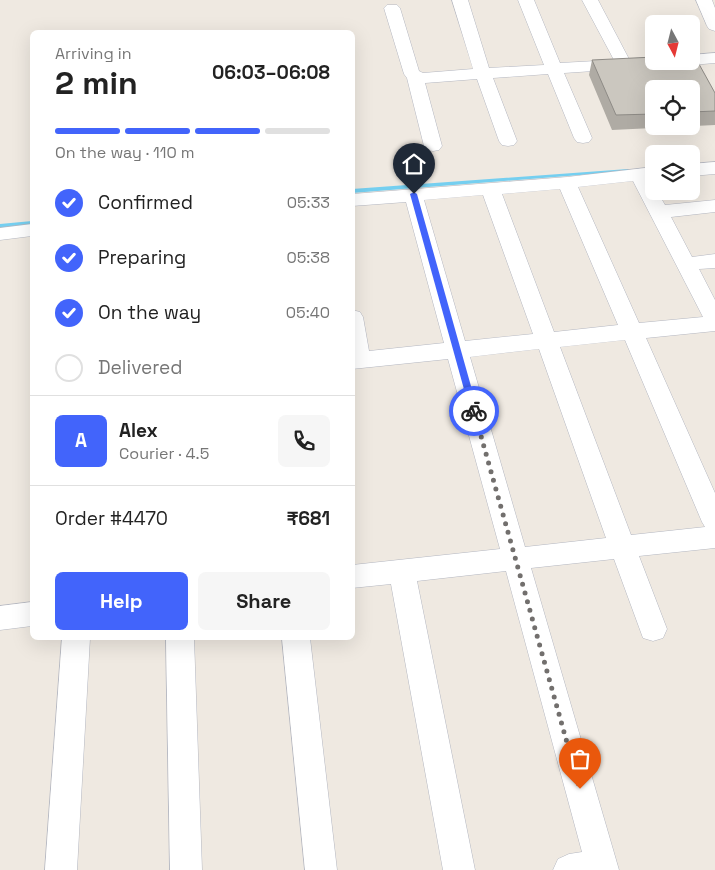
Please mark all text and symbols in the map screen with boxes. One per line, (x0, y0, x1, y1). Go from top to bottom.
north arrow (645, 15, 700, 70)
map controls (645, 15, 700, 200)
text: Arriving in (55, 43, 132, 64)
text: 06:03–06:08 (212, 60, 330, 85)
text: 2 min (55, 63, 138, 103)
button: locate (645, 80, 700, 135)
text: On the way · 110 m (55, 142, 195, 163)
pin (393, 143, 435, 194)
button: layers (645, 145, 700, 200)
icon: home (400, 150, 428, 178)
icon: check (55, 189, 83, 217)
text: Confirmed (98, 190, 193, 215)
text: 05:33 (287, 192, 330, 213)
icon: check (55, 244, 83, 272)
text: Preparing (98, 245, 186, 270)
text: 05:38 (286, 247, 330, 268)
icon: check (55, 299, 83, 327)
text: On the way (98, 300, 201, 325)
text: 05:40 (286, 302, 330, 323)
text: Delivered (98, 355, 183, 380)
courier (449, 386, 499, 436)
icon: bike (460, 397, 488, 425)
button: phone (278, 415, 330, 467)
text: Alex (119, 418, 158, 443)
text: A (75, 428, 87, 453)
text: Courier · 4.5 (119, 443, 209, 464)
text: Order #4470 (55, 506, 168, 531)
text: ₹681 (286, 506, 330, 531)
button: Help (55, 572, 188, 630)
button: Share (198, 572, 330, 630)
pin (559, 738, 601, 789)
icon: bag (566, 745, 594, 773)

